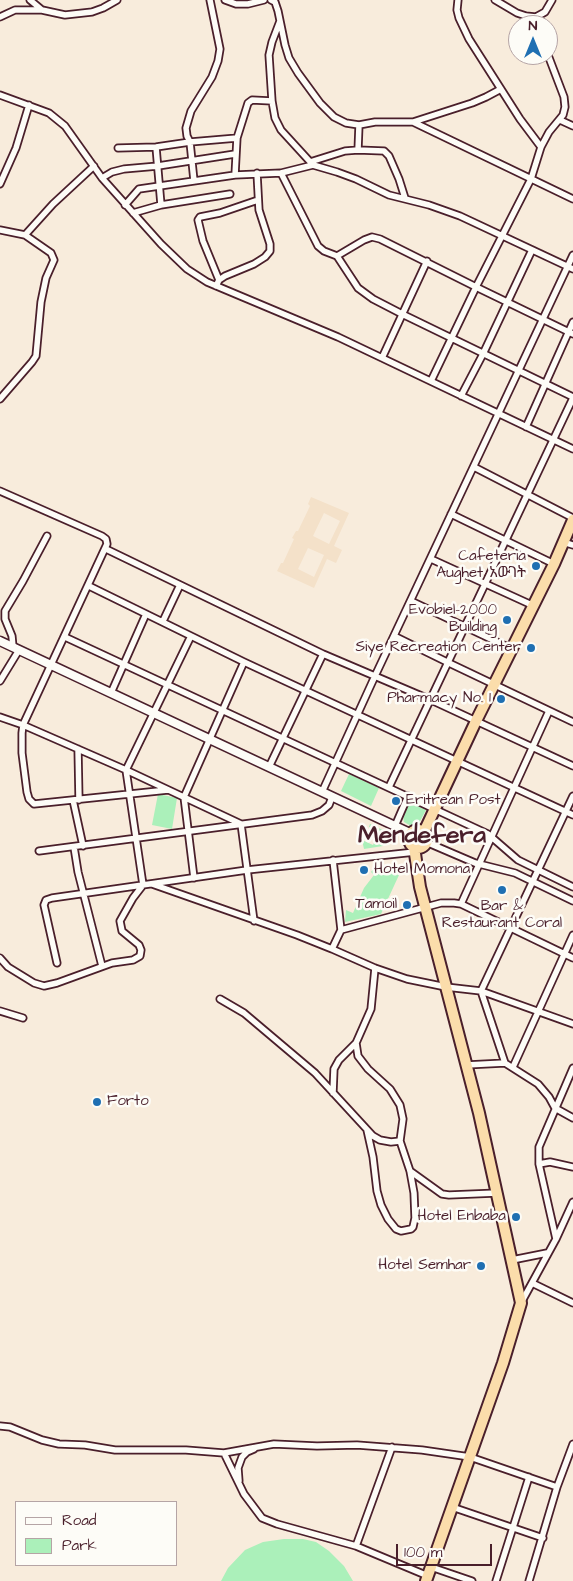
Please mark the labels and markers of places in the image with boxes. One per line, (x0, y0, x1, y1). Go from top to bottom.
place label: Cafeteria Aughet አውገት (437, 548, 526, 583)
marker: Cafeteria Aughet አውገት (530, 560, 542, 572)
place label: Evobiel-2000 Building (409, 602, 497, 637)
marker: Evobiel-2000 Building (501, 614, 513, 626)
place label: Siye Recreation Center (355, 639, 521, 657)
marker: Siye Recreation Center (525, 642, 537, 654)
place label: Pharmacy No. 1 (387, 690, 491, 708)
marker: Pharmacy No. 1 (495, 693, 507, 705)
place label: Eritrean Post (406, 792, 501, 810)
marker: Eritrean Post (390, 795, 402, 807)
place label: Hotel Momona (374, 861, 470, 879)
marker: Hotel Momona (358, 864, 370, 876)
marker: Bar & Restaurant Coral (496, 884, 508, 896)
place label: Tamoil (355, 896, 397, 914)
place label: Bar & Restaurant Coral (442, 898, 562, 933)
marker: Tamoil (401, 899, 413, 911)
place label: Forto (107, 1093, 149, 1111)
marker: Forto (91, 1096, 103, 1108)
place label: Hotel Enbaba (417, 1208, 506, 1226)
marker: Hotel Enbaba (510, 1211, 522, 1223)
place label: Hotel Semhar (378, 1257, 471, 1275)
marker: Hotel Semhar (475, 1260, 487, 1272)

